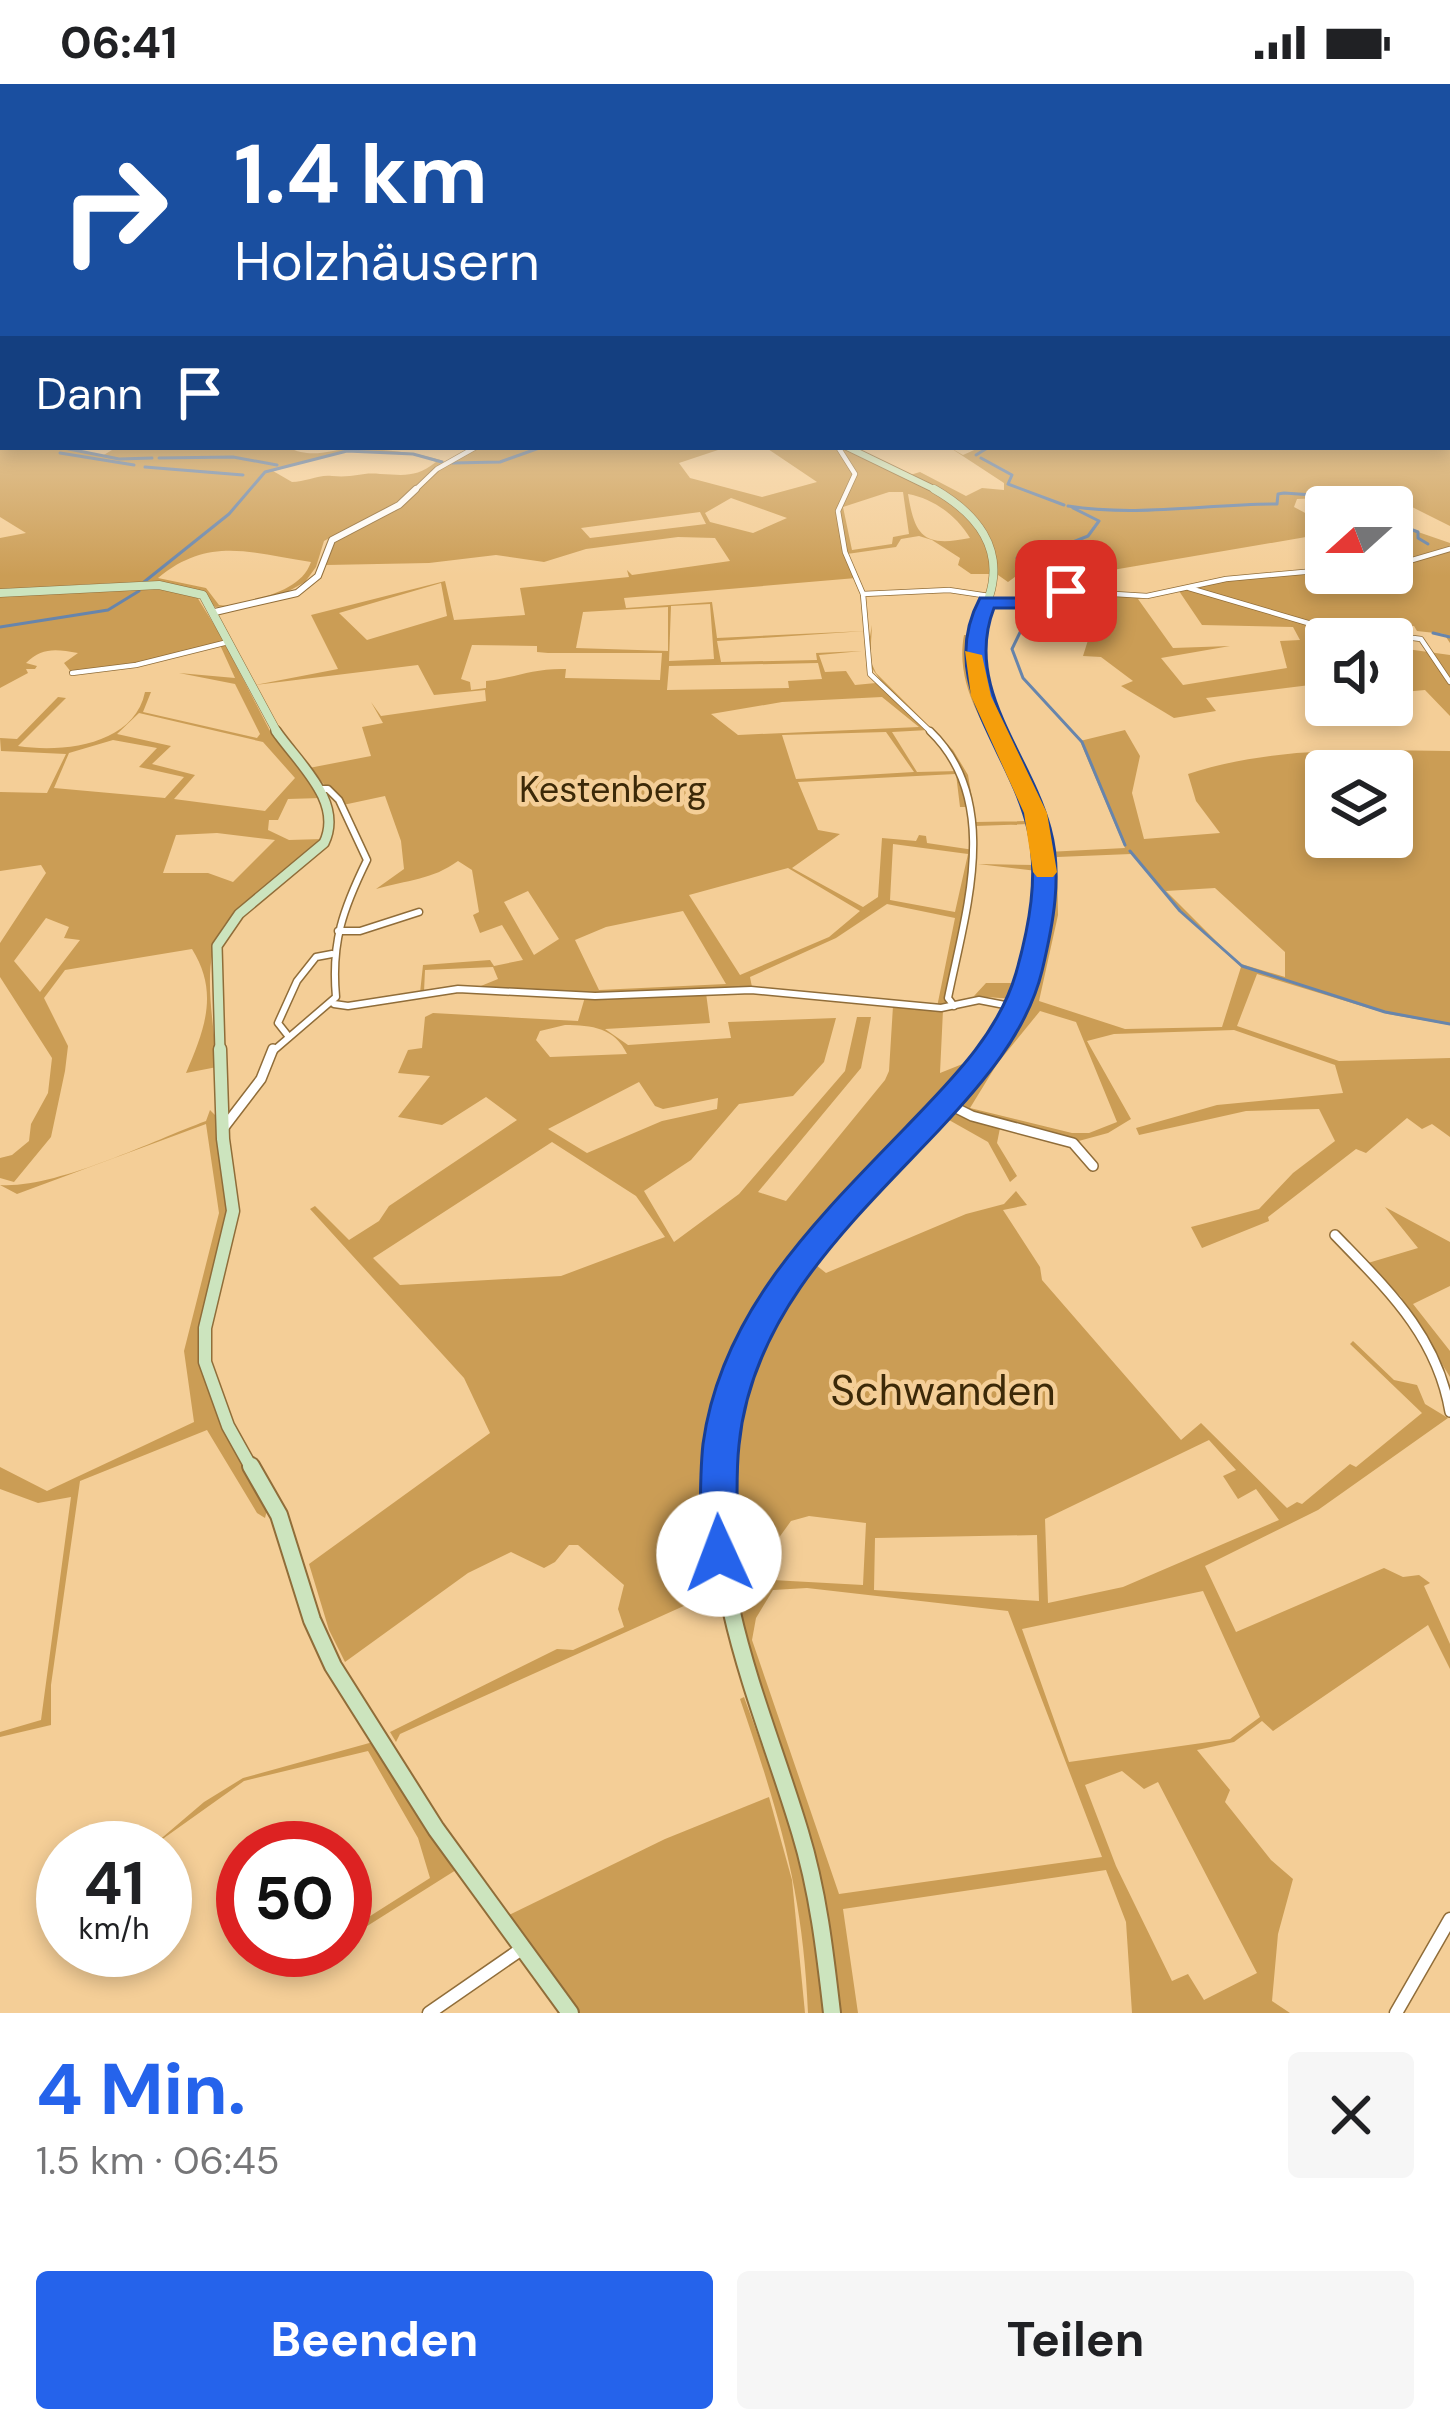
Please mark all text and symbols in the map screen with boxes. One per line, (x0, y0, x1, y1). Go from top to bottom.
text: 06:41 (60, 13, 177, 72)
text: 1.4 km (234, 120, 488, 229)
icon: right (36, 132, 192, 288)
text: Holzhäusern (234, 226, 540, 297)
icon: arrive (167, 360, 233, 426)
text: Dann (36, 364, 143, 423)
north arrow (1305, 486, 1413, 594)
map controls (1305, 486, 1413, 858)
pin (1015, 540, 1117, 642)
icon: arrive (1033, 558, 1099, 624)
button: sound (1305, 618, 1413, 726)
button: layers (1305, 750, 1413, 858)
park label: Kestenberg (519, 766, 707, 813)
park label: Schwanden (830, 1363, 1056, 1418)
position arrow (656, 1491, 782, 1617)
speed limit sign: 50 (216, 1821, 372, 1977)
text: 41 (84, 1844, 144, 1923)
text: km/h (79, 1909, 149, 1948)
text: 4 Min. (36, 2043, 246, 2136)
button: close (1288, 2052, 1414, 2178)
text: 1.5 km · 06:45 (36, 2135, 279, 2186)
button: Beenden (36, 2271, 713, 2409)
button: Teilen (737, 2271, 1414, 2409)

